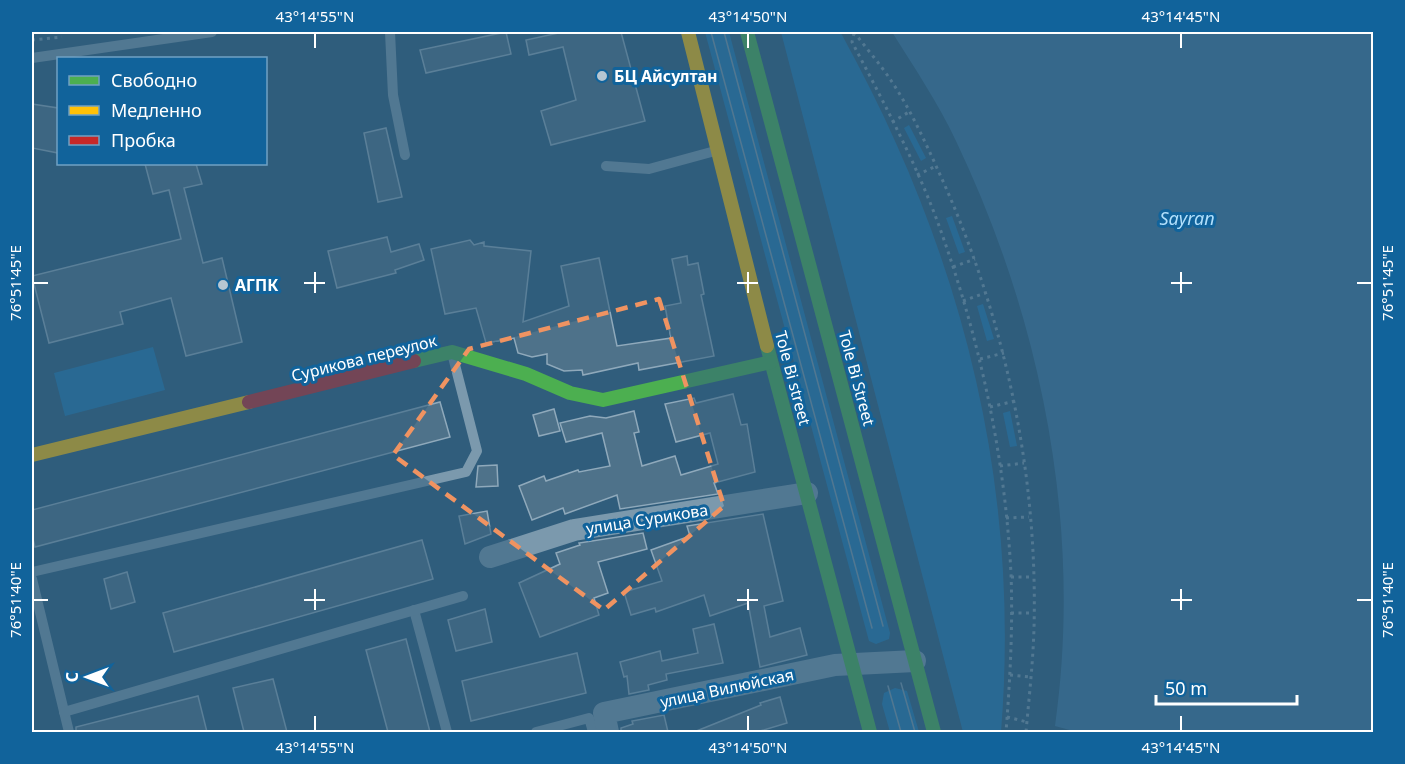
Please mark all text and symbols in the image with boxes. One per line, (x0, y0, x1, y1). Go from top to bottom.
text: 43°14'55"N (276, 6, 354, 26)
text: 43°14'50"N (709, 6, 787, 26)
text: 43°14'45"N (1142, 6, 1220, 26)
legend (57, 57, 267, 165)
place label: БЦ Айсултан (614, 65, 718, 87)
text: Свободно (111, 68, 197, 92)
marker: БЦ Айсултан (595, 69, 609, 83)
text: Медленно (111, 98, 202, 122)
text: Пробка (111, 128, 176, 152)
water label: Sayran (1159, 206, 1215, 230)
text: 76°51'45"E (5, 245, 25, 321)
text: 76°51'45"E (1377, 245, 1397, 321)
place label: АГПК (235, 274, 279, 296)
marker: АГПК (216, 278, 230, 292)
street label: Tole Bi street (770, 328, 816, 428)
street label: Tole Bi Street (834, 328, 880, 428)
street label: Сурикова переулок (289, 329, 439, 387)
street label: улица Сурикова (584, 499, 710, 539)
text: 76°51'40"E (5, 562, 25, 638)
text: 76°51'40"E (1377, 562, 1397, 638)
north arrow (57, 647, 117, 707)
street label: улица Вилюйская (658, 663, 796, 713)
scale bar (1156, 668, 1297, 706)
text: С (61, 672, 83, 682)
text: 50 m (1165, 676, 1207, 700)
text: 43°14'55"N (276, 737, 354, 757)
text: 43°14'50"N (709, 737, 787, 757)
text: 43°14'45"N (1142, 737, 1220, 757)

